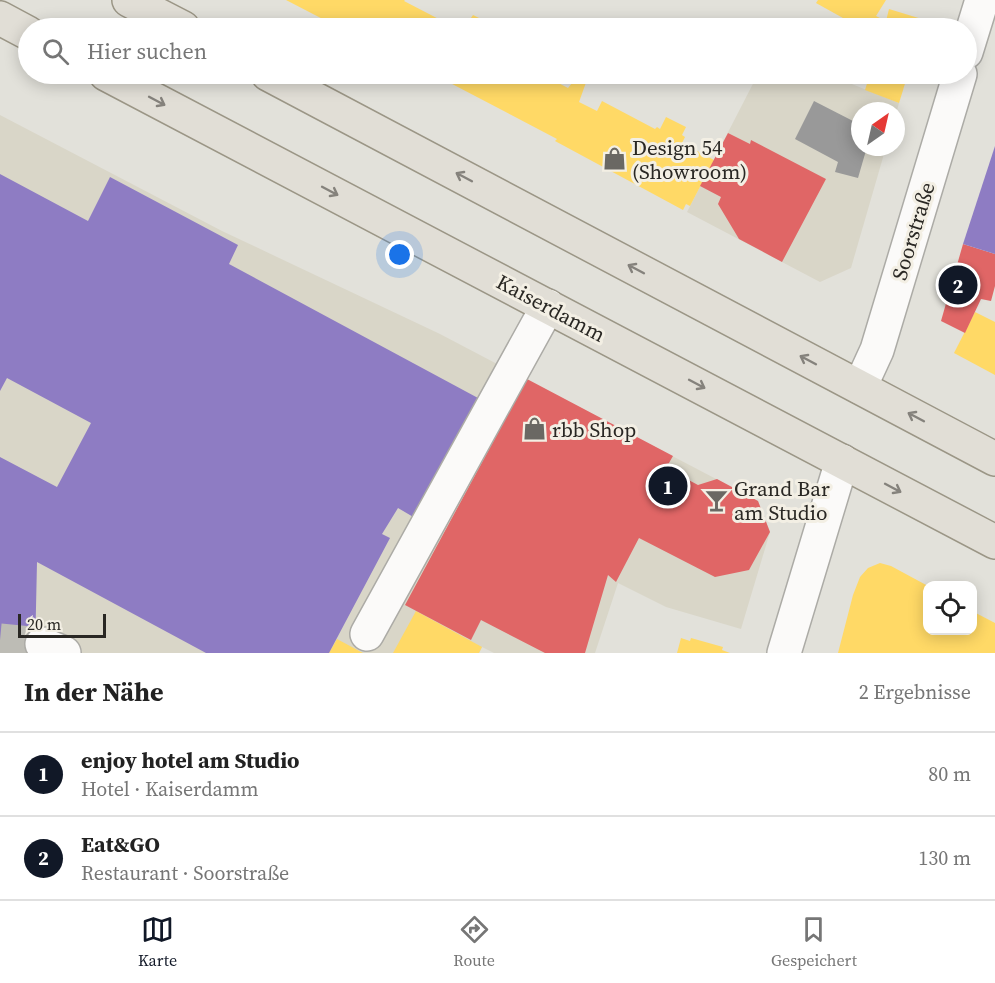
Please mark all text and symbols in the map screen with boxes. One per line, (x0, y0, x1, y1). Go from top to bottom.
search box (18, 18, 977, 84)
icon: search (39, 35, 72, 68)
text: Hier suchen (87, 36, 207, 66)
one-way arrow (148, 96, 166, 107)
north arrow (851, 102, 905, 156)
place label: Design 54 (Showroom) (632, 133, 747, 186)
shop icon: Design 54 (Showroom) (601, 146, 627, 172)
one-way arrow (455, 171, 473, 182)
street label: Soorstraße (884, 179, 942, 283)
one-way arrow (321, 186, 339, 198)
your location (385, 240, 414, 269)
pin: 2 (938, 262, 978, 308)
one-way arrow (628, 263, 645, 275)
street label: Kaiserdamm (491, 267, 611, 349)
one-way arrow (800, 354, 818, 365)
one-way arrow (687, 379, 705, 391)
one-way arrow (908, 411, 925, 423)
place label: rbb Shop (552, 415, 636, 444)
shop icon: rbb Shop (521, 416, 547, 442)
pin: 1 (648, 464, 688, 508)
place label: Grand Bar am Studio (734, 474, 830, 527)
one-way arrow (884, 483, 902, 494)
bar icon: Grand Bar am Studio (703, 487, 729, 513)
map controls (923, 581, 977, 635)
button: locate (923, 581, 977, 635)
scale bar (18, 611, 106, 638)
text: 20 m (27, 613, 61, 635)
text: In der Nähe (24, 674, 164, 710)
text: 2 Ergebnisse (859, 678, 971, 706)
text: enjoy hotel am Studio (81, 745, 300, 775)
text: 1 (38, 760, 49, 788)
text: 80 m (928, 760, 971, 788)
text: Hotel · Kaiserdamm (81, 775, 259, 803)
text: Eat&GO (81, 829, 160, 859)
text: 2 (38, 844, 49, 872)
text: 130 m (918, 844, 971, 872)
text: Restaurant · Soorstraße (81, 859, 289, 887)
tab: Karte (138, 913, 177, 971)
tab: Route (453, 913, 495, 971)
tab: Gespeichert (771, 913, 857, 971)

